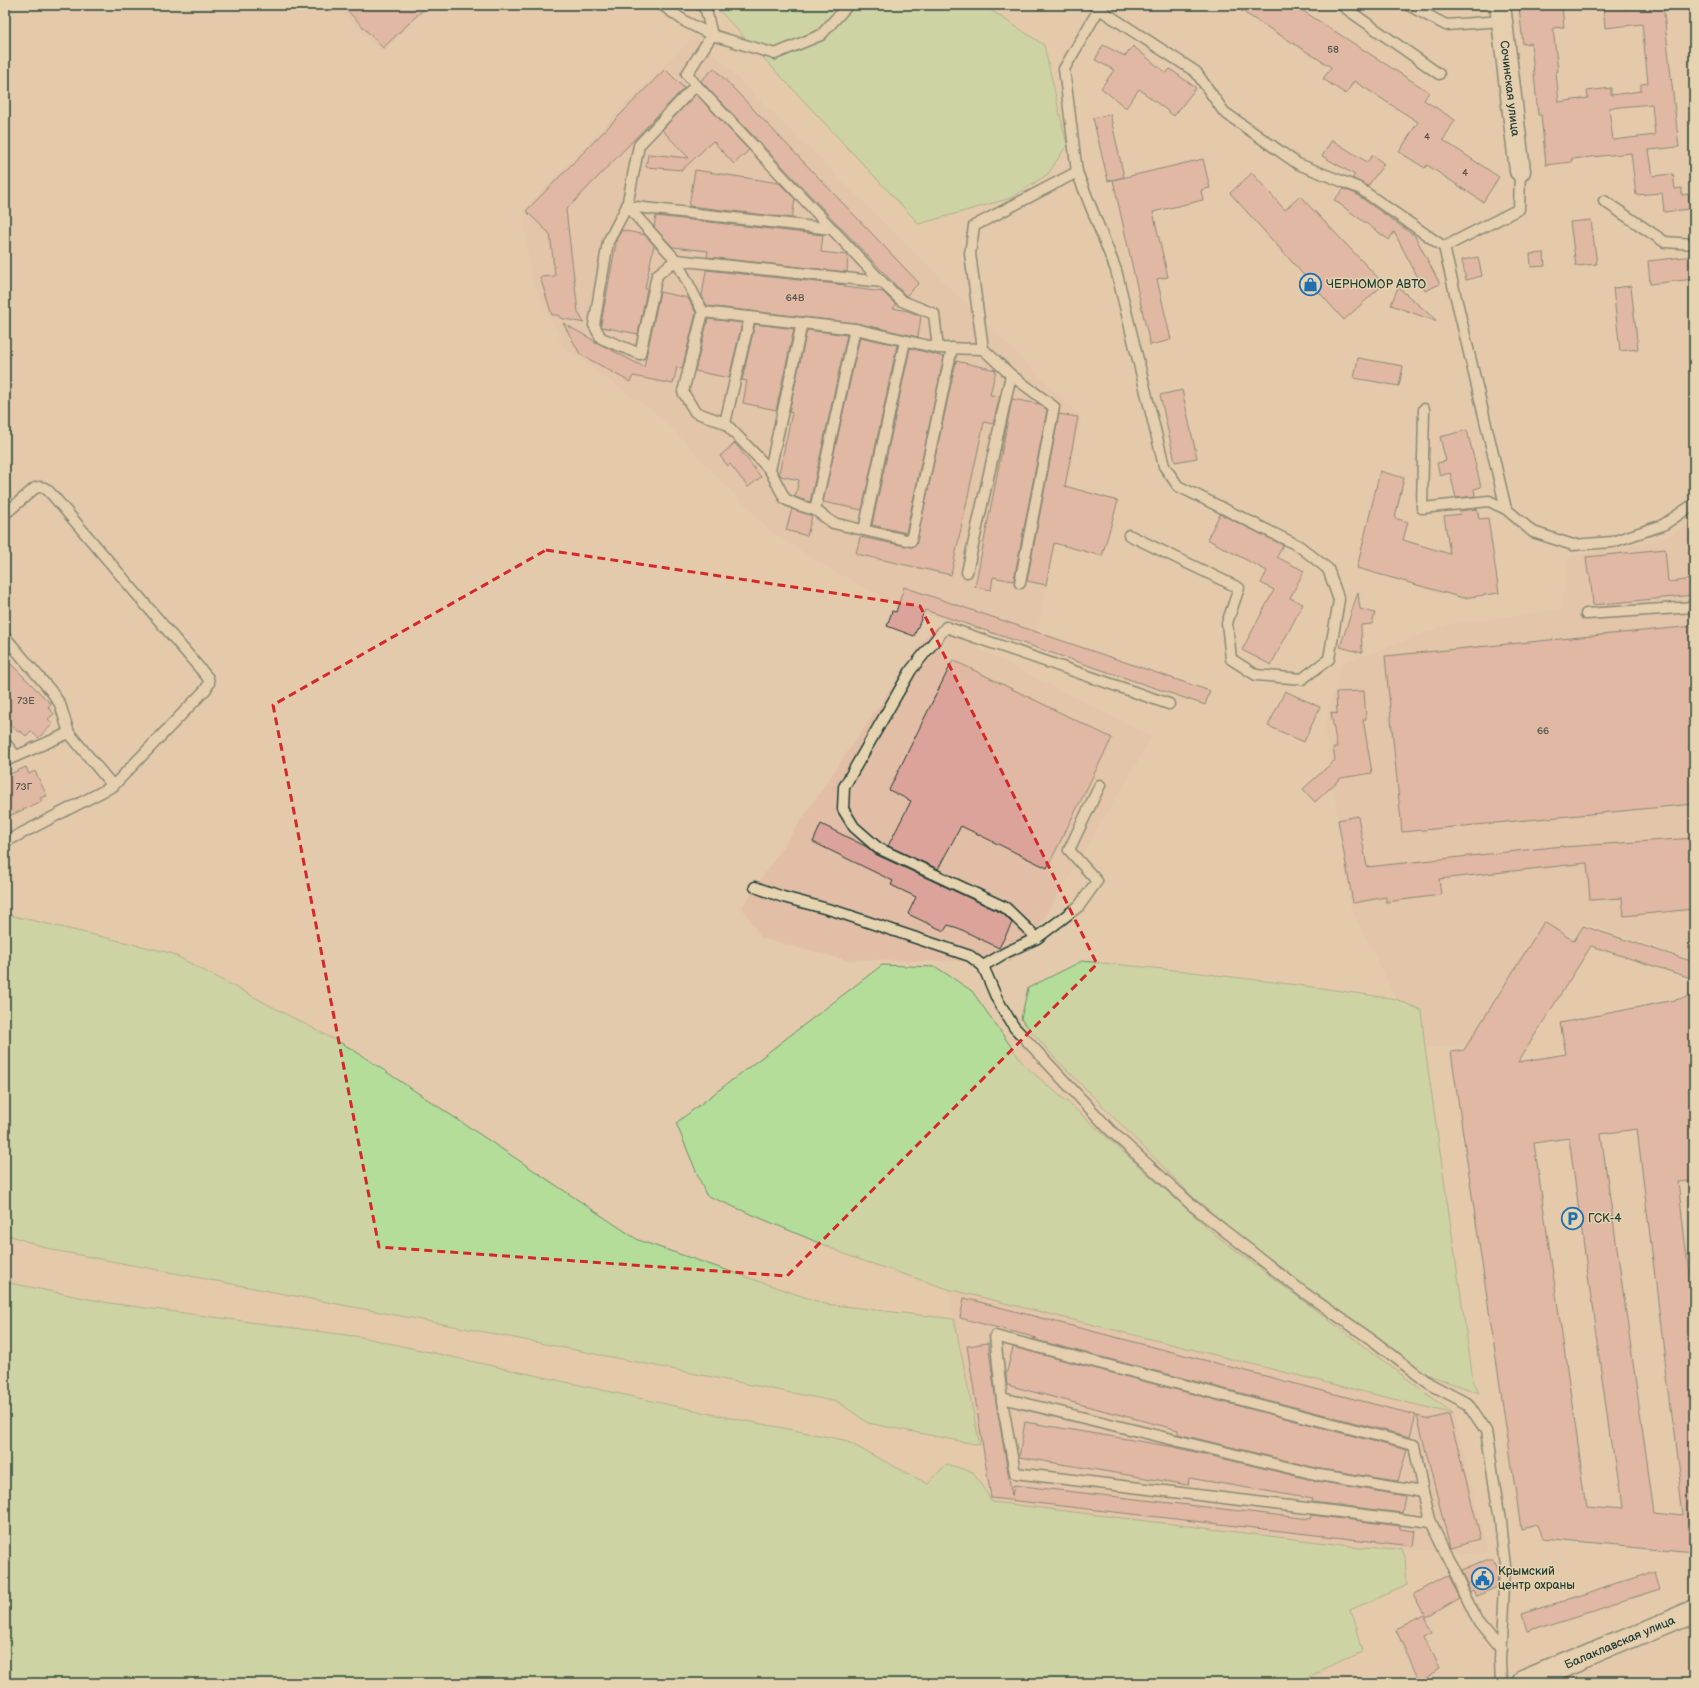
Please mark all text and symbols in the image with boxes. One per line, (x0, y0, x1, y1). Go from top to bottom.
street label: Сочинская улица (1496, 40, 1523, 137)
house number: 58 (1327, 44, 1339, 56)
house number: 4 (1424, 131, 1430, 143)
house number: 4 (1462, 167, 1468, 179)
shop icon: ЧЕРНОМОР АВТО (1298, 271, 1324, 297)
place label: ЧЕРНОМОР АВТО (1326, 277, 1427, 292)
house number: 64В (786, 292, 805, 304)
house number: 73Е (17, 695, 35, 707)
house number: 66 (1537, 725, 1549, 737)
house number: 73Г (16, 781, 33, 793)
parking icon: ГСК-4 (1559, 1205, 1585, 1231)
place label: ГСК-4 (1588, 1211, 1622, 1226)
place label: Крымский центр охраны (1498, 1564, 1575, 1593)
public building icon: Крымский центр охраны (1469, 1565, 1495, 1591)
street label: Балаклавская улица (1563, 1613, 1677, 1673)

